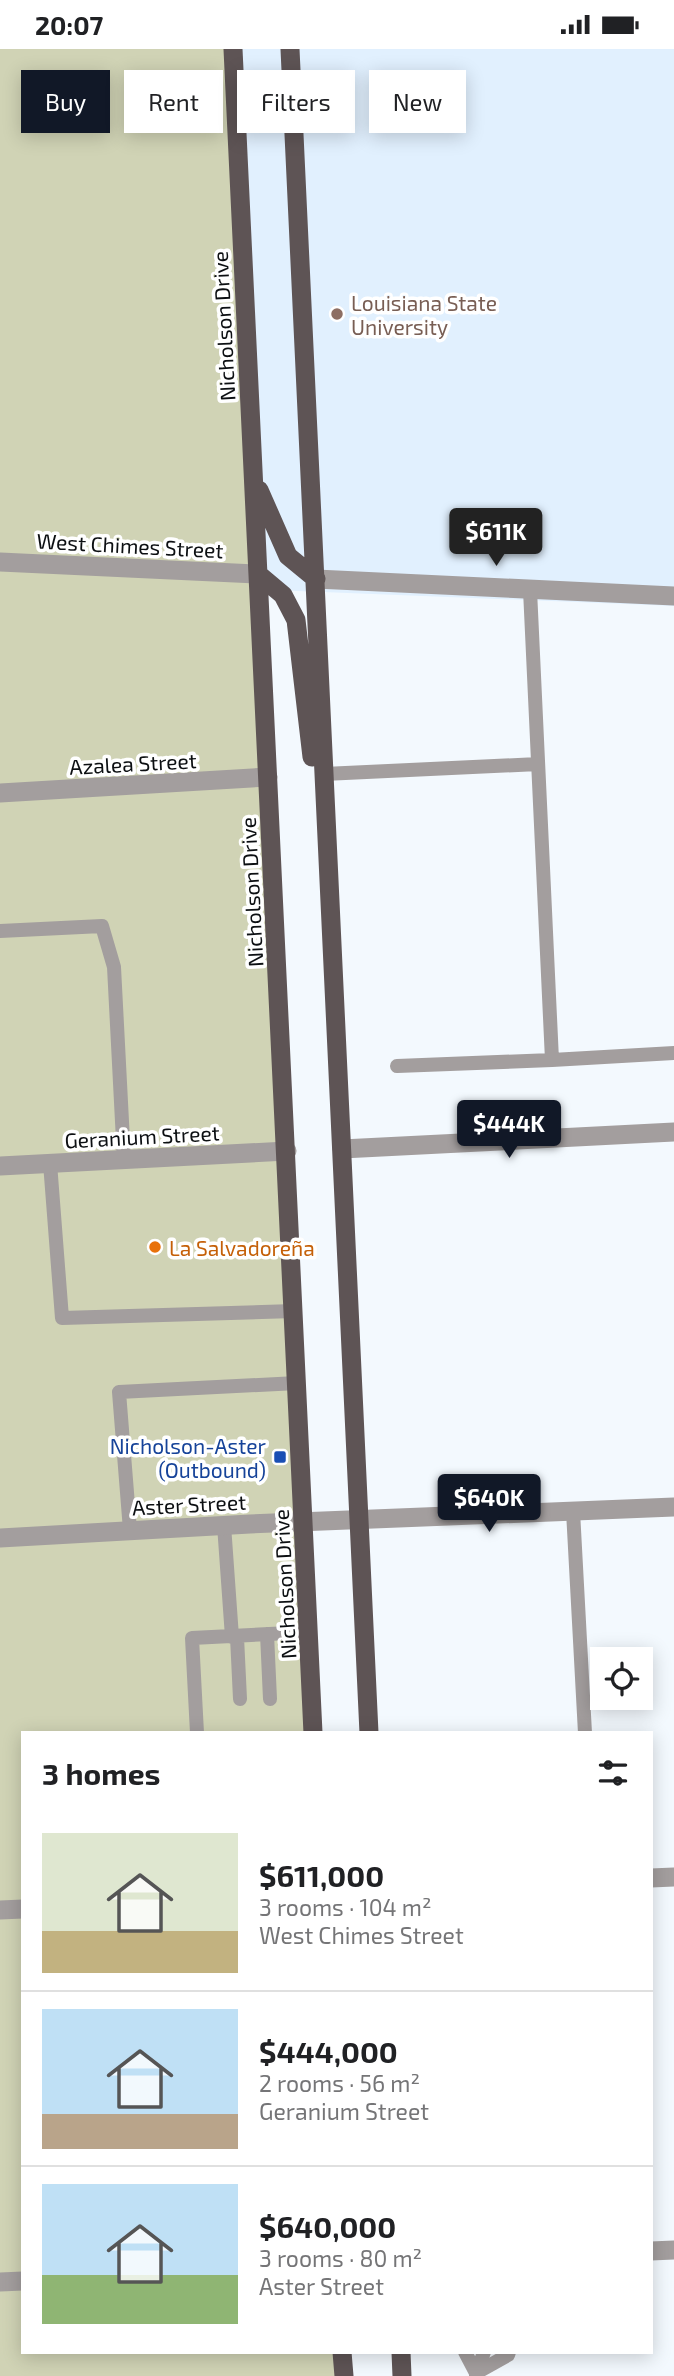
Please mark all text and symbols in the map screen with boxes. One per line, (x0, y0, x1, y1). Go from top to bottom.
text: 20:07 (35, 9, 103, 40)
chip: Buy (21, 70, 110, 133)
chip: Rent (124, 70, 223, 133)
chip: Filters (237, 70, 355, 133)
chip: New (369, 70, 466, 133)
street label: Nicholson Drive (207, 250, 239, 402)
place label: Louisiana State University (351, 290, 497, 339)
marker: Louisiana State University (329, 306, 345, 322)
pin: $611K (447, 509, 545, 568)
text: $611K (465, 517, 527, 545)
street label: West Chimes Street (36, 528, 224, 562)
street label: Azalea Street (69, 747, 197, 779)
street label: Nicholson Drive (235, 816, 267, 968)
pin: $444K (460, 1101, 558, 1160)
text: $444K (473, 1109, 545, 1137)
street label: Geranium Street (64, 1119, 220, 1153)
place label: La Salvadoreña (169, 1235, 315, 1260)
marker: La Salvadoreña (147, 1239, 163, 1255)
place label: Nicholson-Aster (Outbound) (110, 1433, 267, 1482)
marker: Nicholson-Aster (Outbound) (272, 1449, 288, 1465)
pin: $640K (440, 1475, 538, 1534)
text: $640K (454, 1483, 524, 1511)
street label: Aster Street (131, 1489, 247, 1519)
street label: Nicholson Drive (268, 1508, 300, 1660)
map controls (590, 1647, 653, 1710)
button: locate (590, 1647, 653, 1710)
icon: filters (594, 1754, 632, 1792)
text: 3 homes (42, 1755, 161, 1791)
text: $611,000 (259, 1857, 384, 1893)
icon: home (98, 1861, 182, 1945)
text: 3 rooms · 104 m² (259, 1893, 431, 1921)
text: West Chimes Street (259, 1921, 464, 1949)
text: $444,000 (259, 2033, 398, 2069)
icon: home (98, 2037, 182, 2121)
text: 2 rooms · 56 m² (259, 2069, 420, 2097)
text: Geranium Street (259, 2097, 429, 2125)
text: $640,000 (259, 2208, 396, 2244)
icon: home (98, 2212, 182, 2296)
text: 3 rooms · 80 m² (259, 2244, 422, 2272)
text: Aster Street (259, 2272, 384, 2300)

